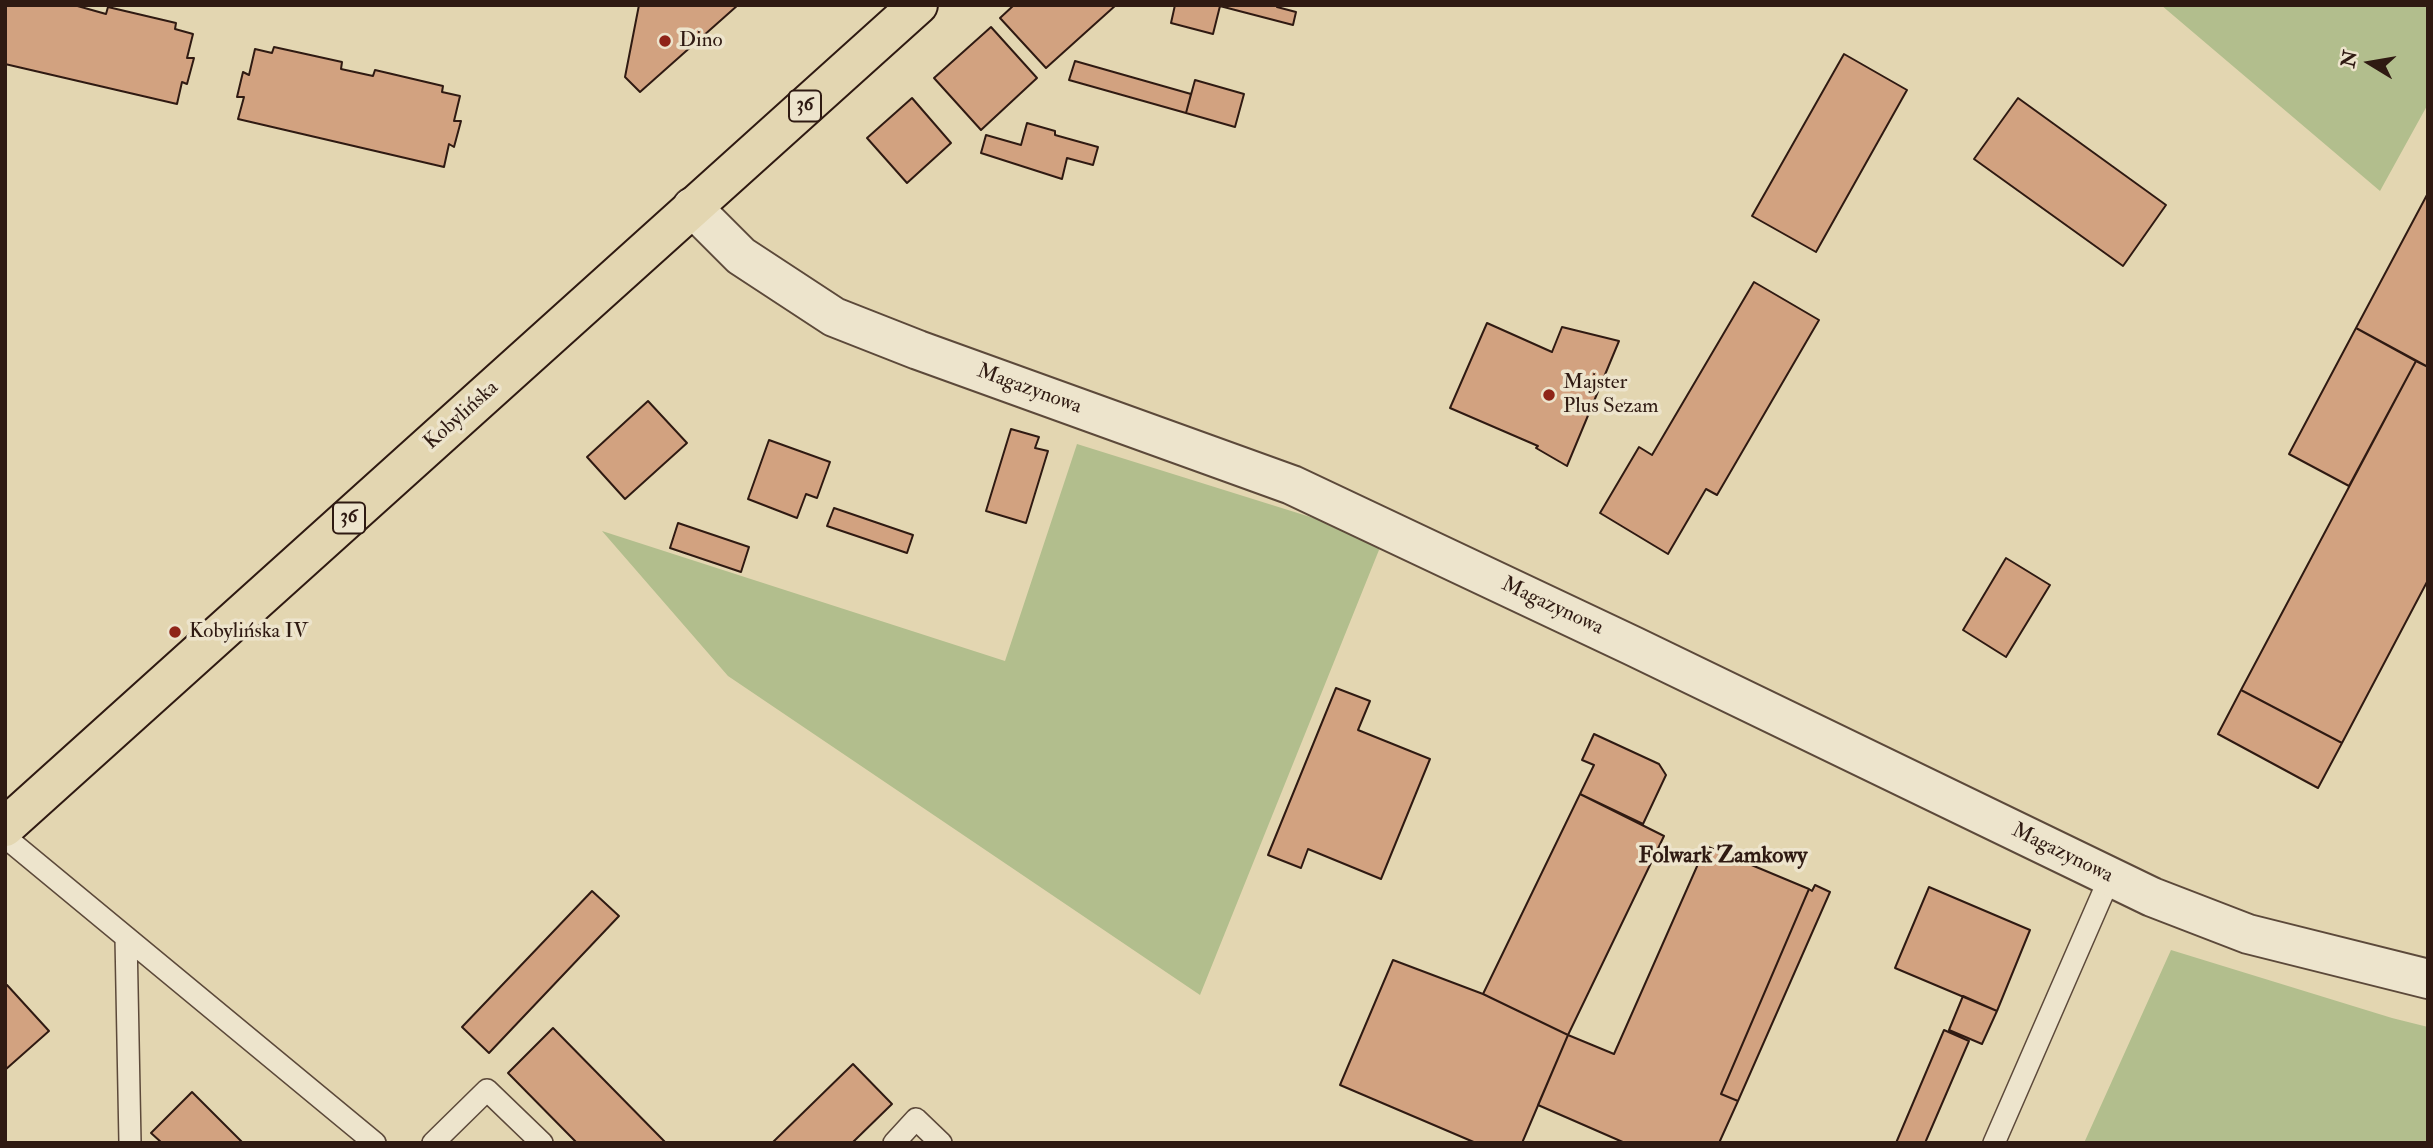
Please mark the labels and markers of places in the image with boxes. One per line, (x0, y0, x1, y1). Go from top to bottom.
place label: Dino (679, 28, 723, 54)
marker: Dino (657, 33, 673, 49)
place label: Majster Plus Sezam (1563, 370, 1659, 420)
marker: Majster Plus Sezam (1541, 387, 1557, 403)
place label: Kobylińska IV (189, 619, 308, 645)
marker: Kobylińska IV (167, 624, 183, 640)

